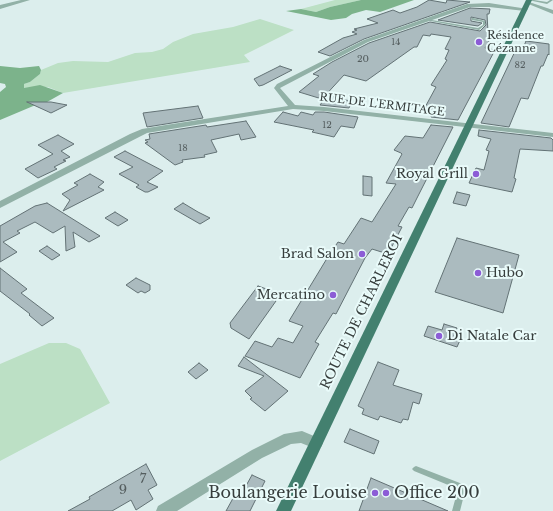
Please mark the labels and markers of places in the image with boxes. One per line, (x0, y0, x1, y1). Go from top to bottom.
place label: Résidence Cézanne (487, 29, 544, 55)
marker: Résidence Cézanne (474, 37, 484, 47)
place label: Royal Grill (396, 166, 468, 182)
marker: Royal Grill (471, 169, 481, 179)
place label: Brad Salon (281, 246, 354, 262)
marker: Brad Salon (357, 249, 367, 259)
place label: Hubo (486, 265, 523, 281)
marker: Hubo (473, 268, 483, 278)
place label: Mercatino (257, 287, 325, 303)
marker: Mercatino (328, 290, 338, 300)
place label: Di Natale Car (447, 328, 536, 344)
marker: Di Natale Car (434, 331, 444, 341)
place label: Boulangerie Louise (208, 483, 367, 503)
place label: Office 200 (394, 483, 480, 503)
marker: Boulangerie Louise (370, 488, 380, 498)
marker: Office 200 (381, 488, 391, 498)

